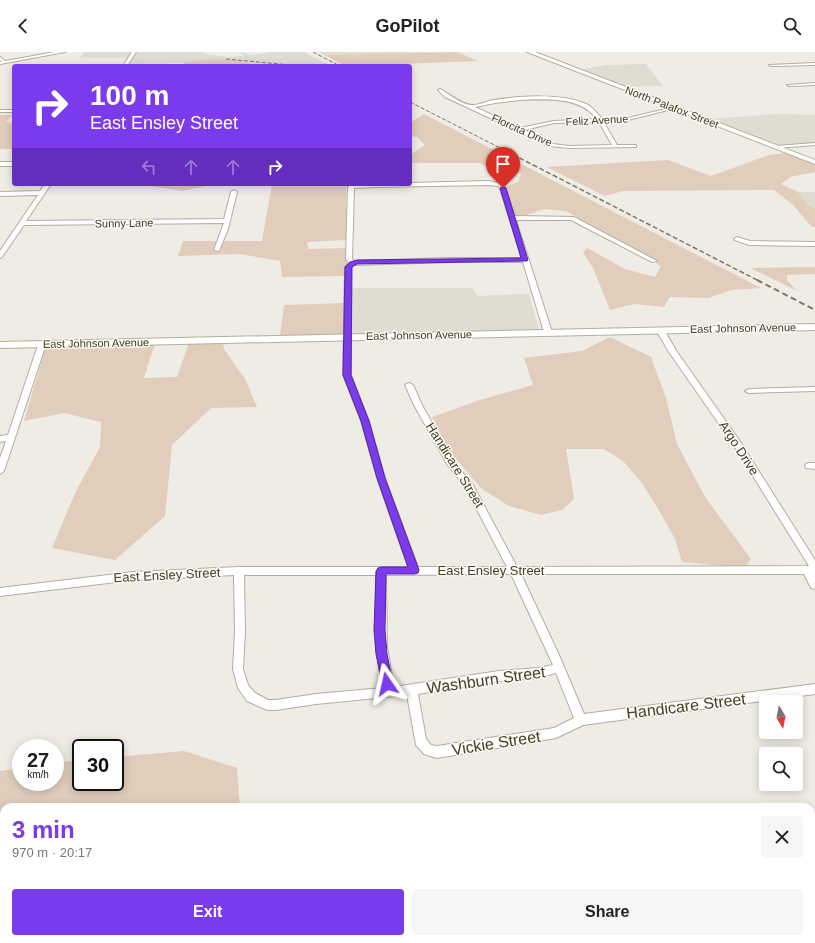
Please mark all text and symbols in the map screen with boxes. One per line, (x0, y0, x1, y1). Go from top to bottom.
icon: back (12, 15, 34, 37)
icon: search (781, 15, 803, 37)
text: GoPilot (376, 16, 440, 36)
icon: right (24, 80, 76, 132)
text: 100 m (90, 80, 169, 111)
street label: North Palafox Street (624, 84, 720, 130)
street label: Florcita Drive (490, 111, 554, 149)
street label: Feliz Avenue (565, 112, 629, 128)
text: East Ensley Street (90, 113, 238, 133)
pin (486, 147, 520, 188)
icon: arrive (492, 153, 514, 175)
icon: left (138, 156, 160, 178)
icon: ahead (180, 156, 202, 178)
icon: ahead (222, 156, 244, 178)
icon: right (264, 156, 286, 178)
street label: Sunny Lane (95, 216, 153, 230)
street label: East Johnson Avenue (690, 321, 796, 335)
street label: East Johnson Avenue (366, 328, 472, 342)
street label: East Johnson Avenue (43, 336, 149, 350)
street label: Argo Drive (716, 418, 762, 478)
street label: Handicare Street (423, 420, 487, 511)
street label: East Ensley Street (438, 563, 545, 578)
street label: East Ensley Street (113, 565, 221, 585)
position arrow (366, 663, 408, 705)
street label: Washburn Street (426, 663, 547, 697)
street label: Handicare Street (625, 690, 747, 722)
north arrow (759, 695, 803, 739)
map controls (759, 695, 803, 791)
street label: Vickie Street (450, 728, 542, 758)
speed limit sign: 30 (72, 739, 124, 791)
button: search (759, 747, 803, 791)
text: 27 (27, 749, 49, 771)
text: km/h (27, 769, 49, 780)
text: 3 min (12, 816, 75, 843)
button: close (761, 816, 803, 858)
text: 970 m · 20:17 (12, 845, 92, 860)
button: Exit (12, 889, 404, 935)
button: Share (412, 889, 803, 935)

